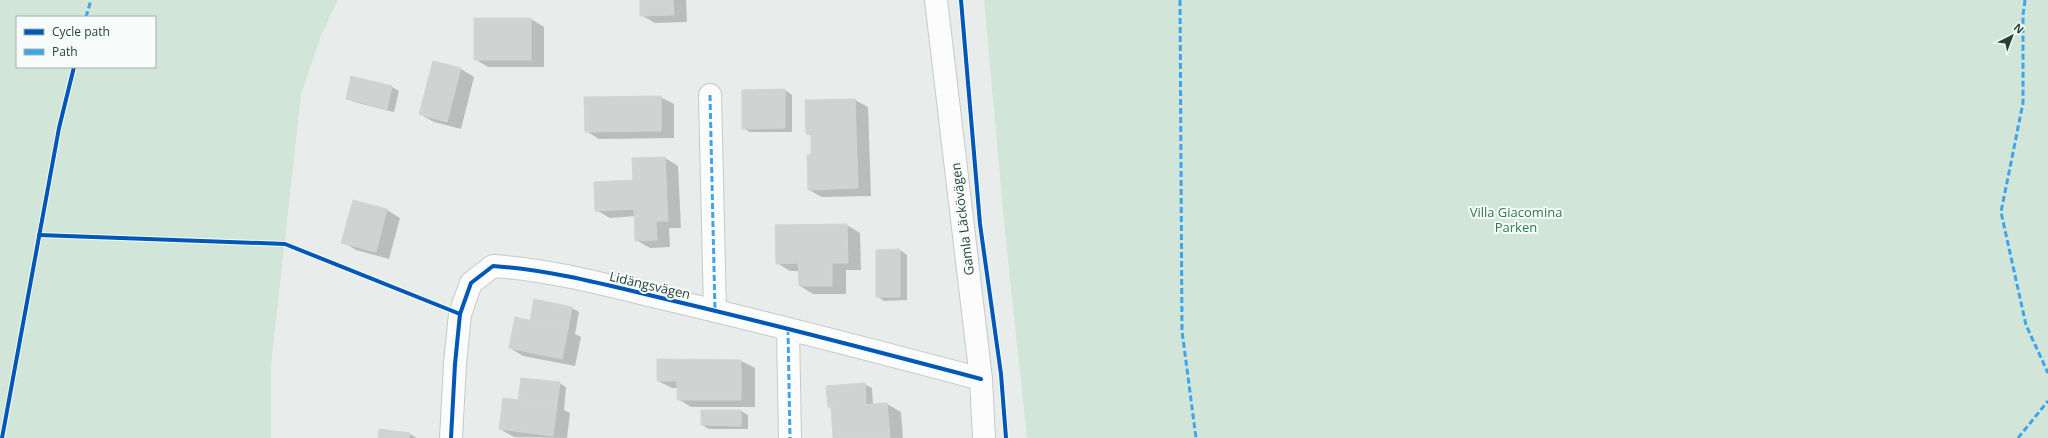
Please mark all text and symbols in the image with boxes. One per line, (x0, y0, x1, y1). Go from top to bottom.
legend (16, 16, 156, 68)
north arrow (1992, 16, 2032, 56)
text: N (2011, 20, 2027, 37)
text: Cycle path (52, 23, 110, 40)
text: Path (52, 43, 78, 60)
street label: Gamla Läckövägen (946, 162, 978, 276)
park label: Villa Giacomina Parken (1470, 203, 1562, 236)
street label: Lidängsvägen (608, 267, 692, 303)

